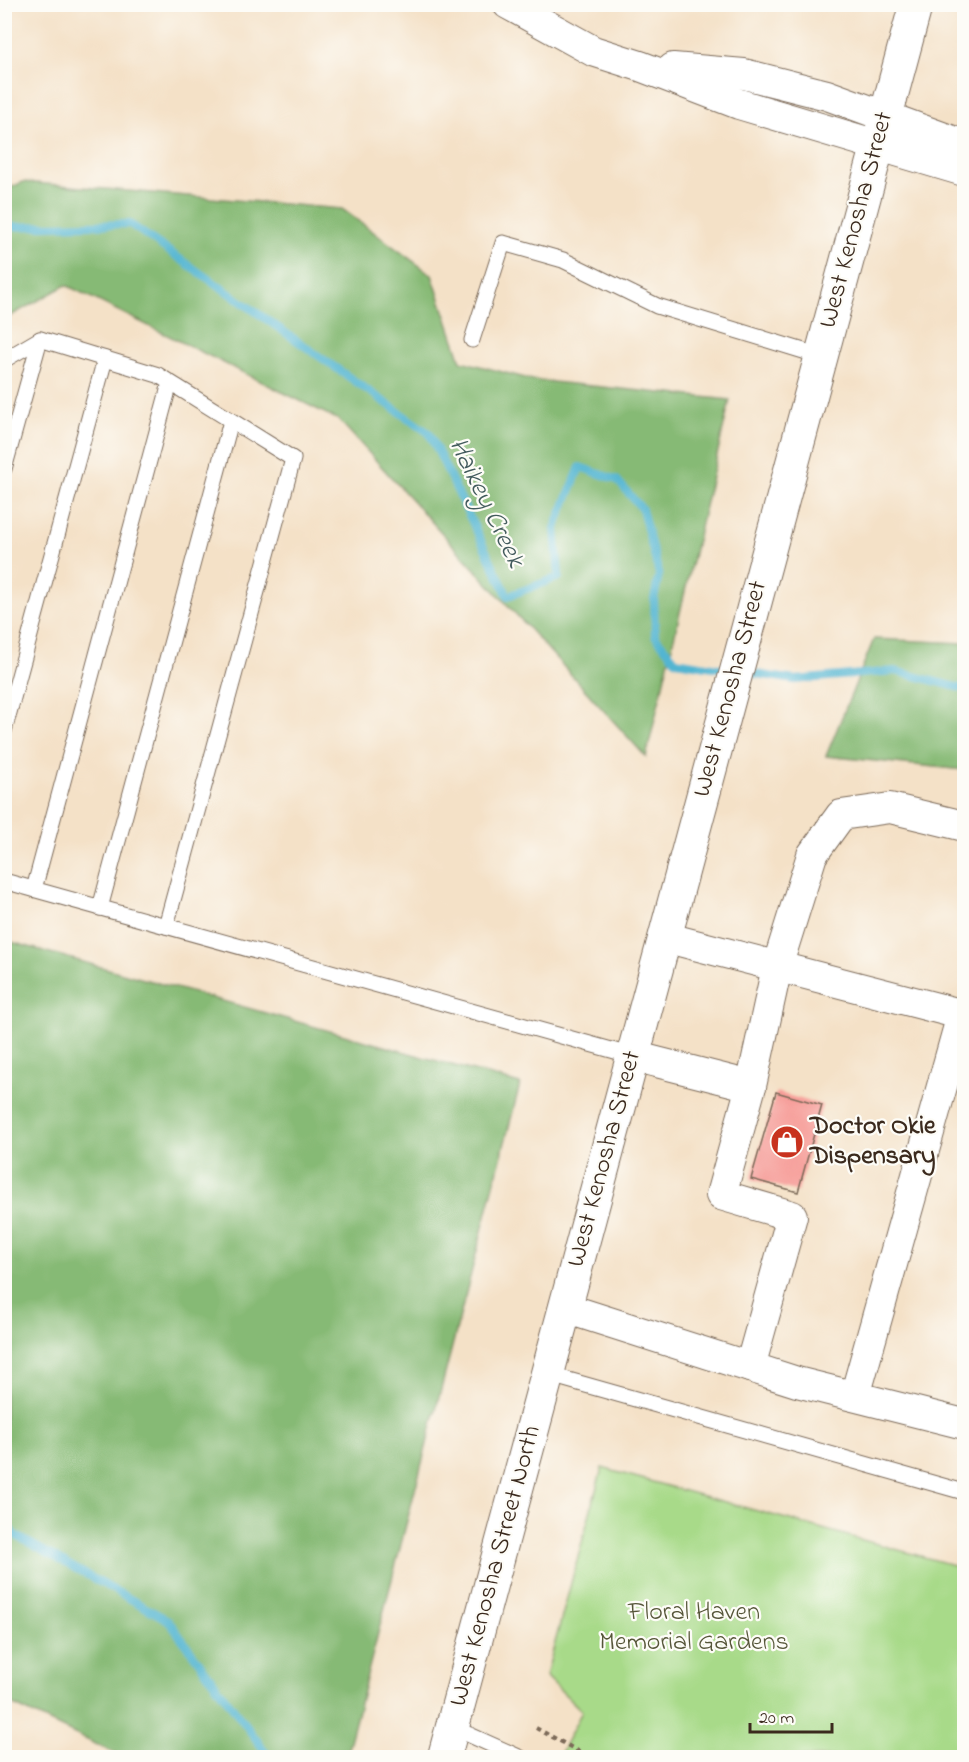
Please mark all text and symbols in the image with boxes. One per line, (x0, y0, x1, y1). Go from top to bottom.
street label: West Kenosha Street (810, 107, 904, 332)
water label: Haikey Creek (438, 432, 535, 576)
street label: West Kenosha Street (684, 576, 778, 801)
street label: West Kenosha Street (558, 1046, 652, 1271)
place label: Doctor Okie Dispensary (809, 1108, 937, 1176)
shop icon: Doctor Okie Dispensary (769, 1124, 805, 1160)
street label: West Kenosha Street North (440, 1421, 552, 1711)
park label: Floral Haven Memorial Gardens (599, 1594, 789, 1662)
scale bar (750, 1696, 832, 1734)
text: 20 m (759, 1706, 794, 1732)

